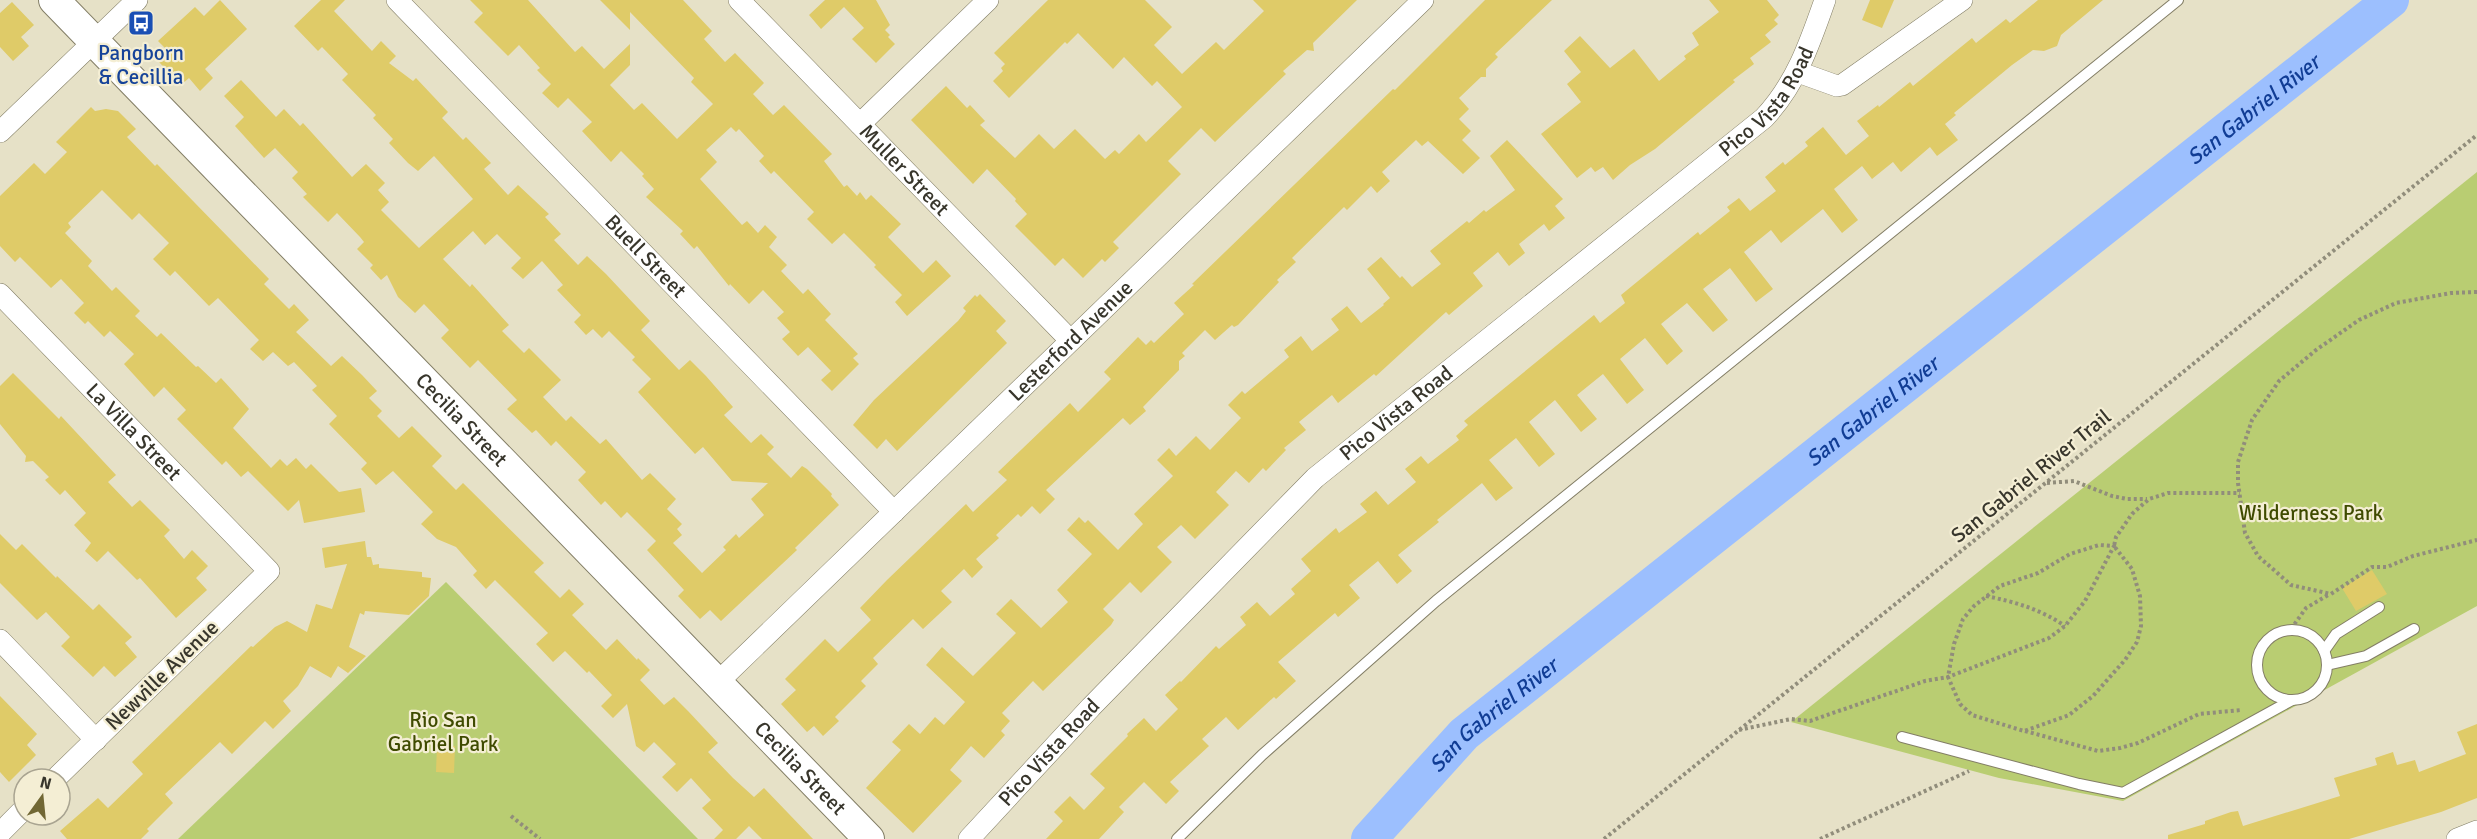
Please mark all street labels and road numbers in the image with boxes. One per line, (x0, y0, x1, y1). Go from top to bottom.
street label: Pico Vista Road (1713, 42, 1819, 162)
street label: Muller Street (854, 118, 955, 221)
street label: Buell Street (599, 209, 692, 303)
street label: Lesterford Avenue (1003, 275, 1138, 407)
street label: Pico Vista Road (1334, 360, 1458, 466)
street label: Cecilia Street (410, 367, 513, 472)
street label: La Villa Street (81, 377, 187, 486)
street label: San Gabriel River Trail (1946, 403, 2116, 549)
street label: Newville Avenue (100, 614, 224, 736)
street label: Pico Vista Road (993, 693, 1105, 812)
street label: Cecilia Street (749, 716, 852, 821)

